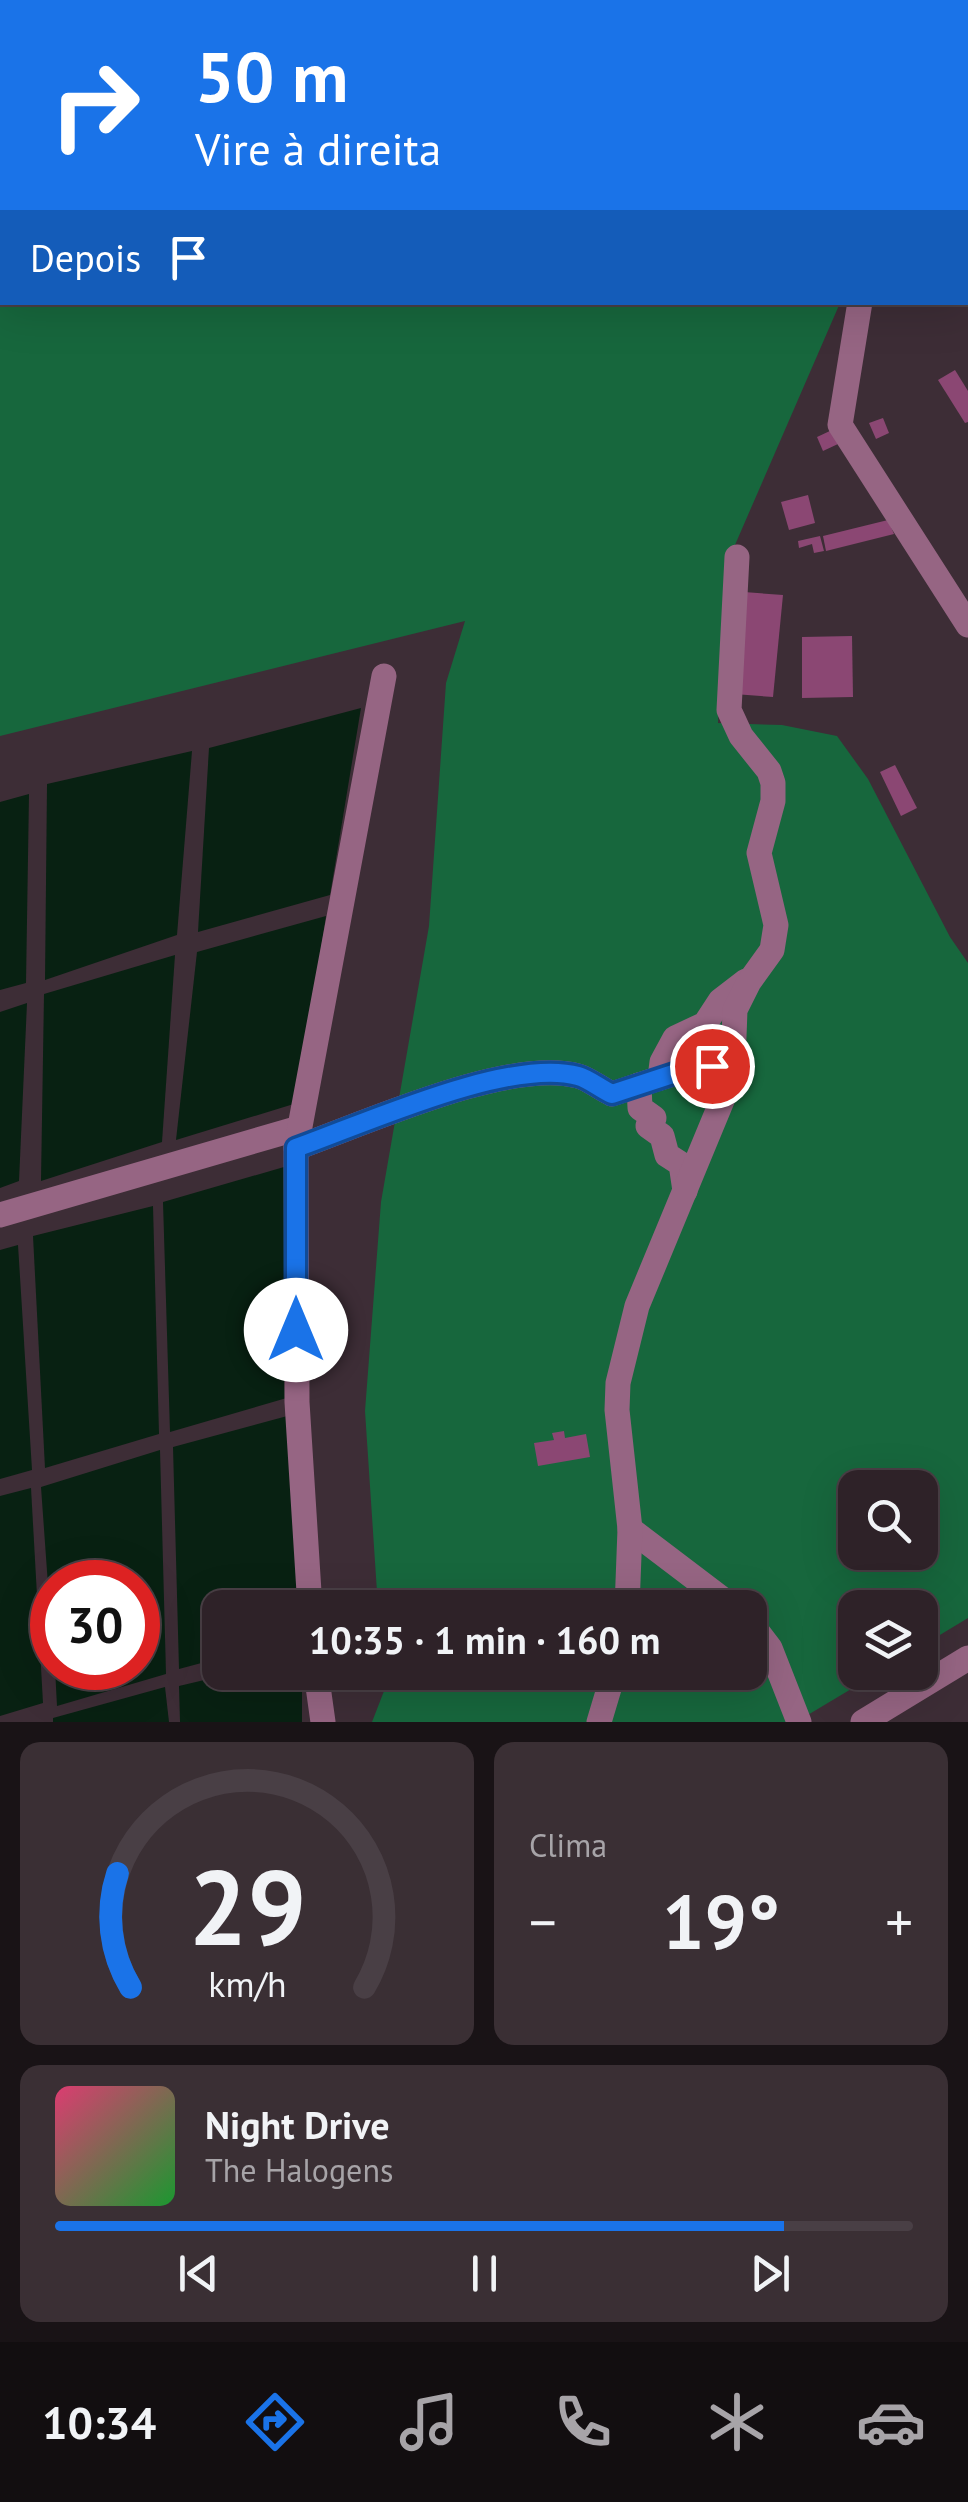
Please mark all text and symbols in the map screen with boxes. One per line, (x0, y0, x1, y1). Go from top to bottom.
text: 50 m (195, 31, 348, 121)
icon: right (30, 40, 160, 170)
text: Vire à direita (195, 119, 441, 177)
icon: arrive (161, 230, 216, 285)
text: Depois (30, 233, 141, 282)
pin (670, 1024, 755, 1109)
icon: arrive (685, 1039, 740, 1094)
position arrow (244, 1278, 348, 1382)
map controls (838, 1470, 938, 1690)
button: search (838, 1470, 938, 1570)
speed limit sign: 30 (30, 1560, 160, 1690)
button: layers (838, 1590, 938, 1690)
text: 10:35 · 1 min · 160 m (309, 1615, 660, 1664)
text: Clima (529, 1824, 607, 1866)
text: 29 (188, 1839, 306, 1974)
text: 19° (662, 1873, 780, 1970)
text: − (529, 1886, 557, 1957)
text: + (885, 1886, 913, 1957)
text: km/h (208, 1961, 286, 2007)
text: Night Drive (205, 2100, 389, 2149)
text: The Halogens (205, 2149, 393, 2191)
icon: previous (171, 2246, 226, 2301)
icon: pause (457, 2246, 512, 2301)
icon: next (743, 2246, 798, 2301)
icon: directions (240, 2387, 310, 2457)
icon: music (394, 2387, 464, 2457)
icon: phone (548, 2387, 618, 2457)
icon: climate (702, 2387, 772, 2457)
icon: car (856, 2387, 926, 2457)
text: 10:34 (42, 2393, 156, 2451)

